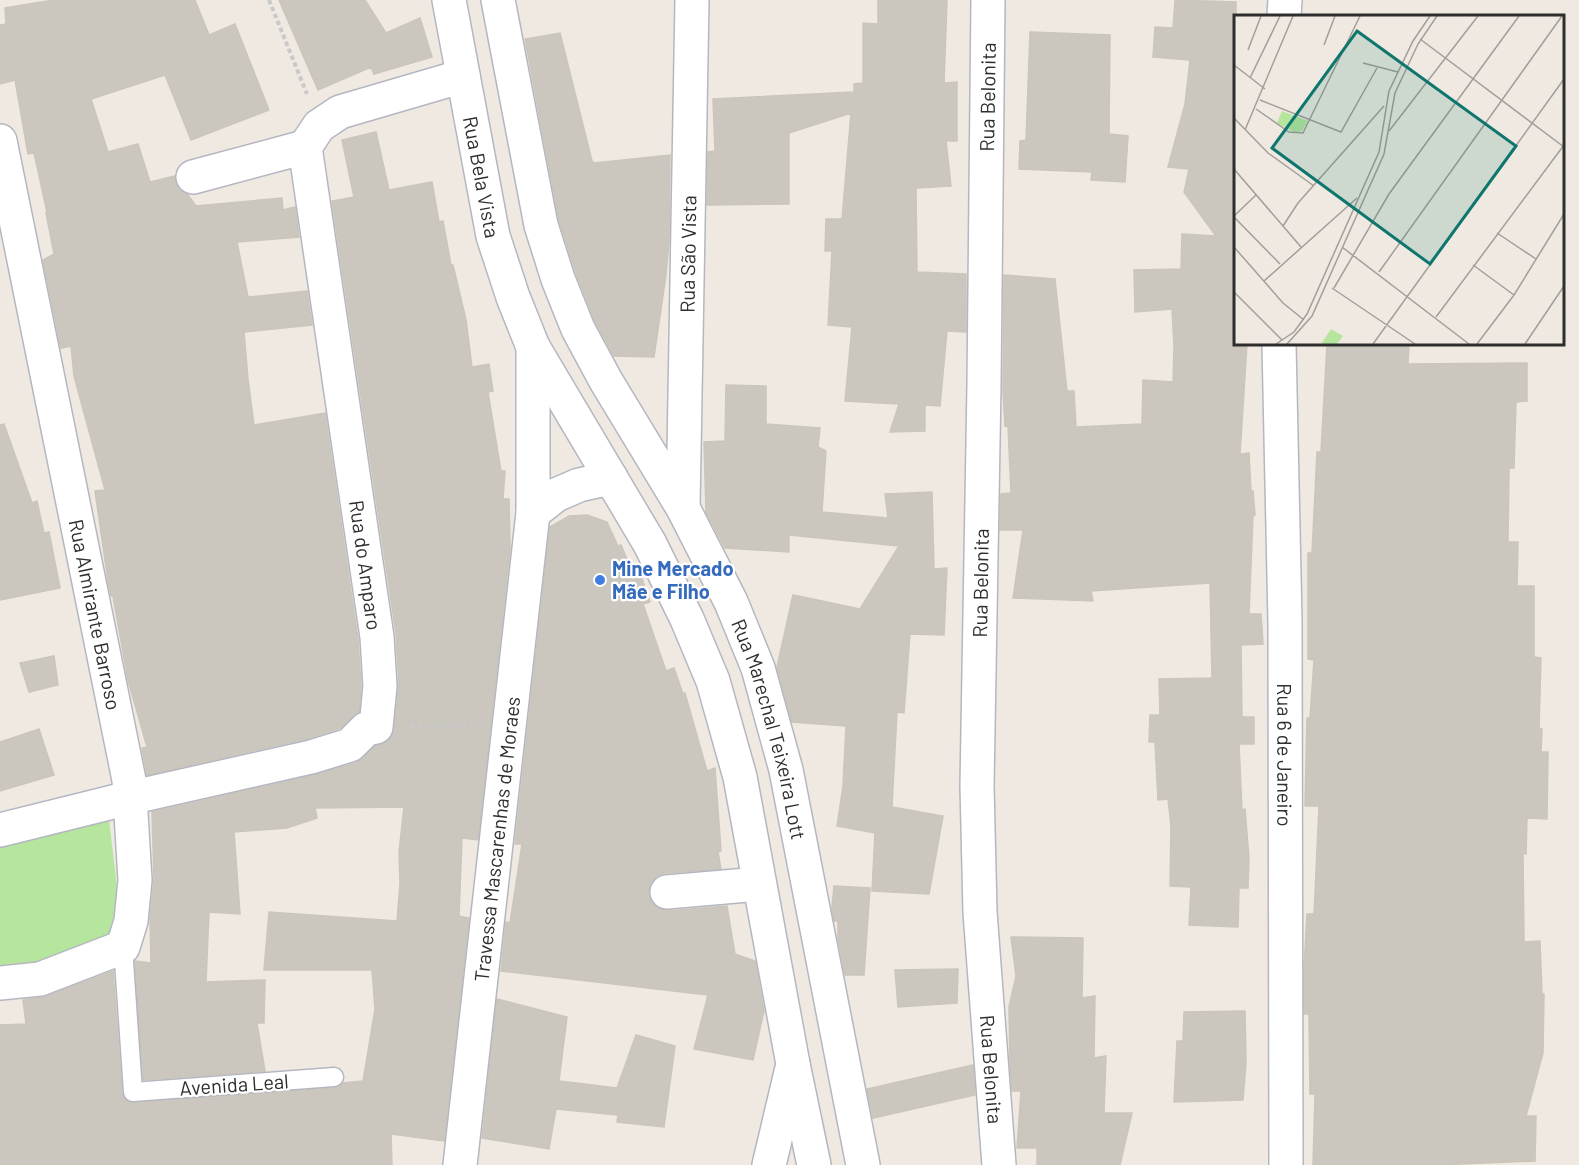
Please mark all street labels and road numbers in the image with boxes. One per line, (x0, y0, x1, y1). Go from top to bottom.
street label: Rua Belonita (974, 42, 1000, 152)
street label: Rua Bela Vista (459, 114, 505, 240)
street label: Rua São Vista (674, 195, 701, 313)
street label: Rua do Amparo (345, 498, 387, 632)
street label: Rua Almirante Barroso (65, 517, 127, 712)
street label: Rua Belonita (967, 528, 993, 638)
street label: Rua Marechal Teixeira Lott (727, 615, 811, 842)
street label: Rua 6 de Janeiro (1273, 683, 1297, 827)
street label: Travessa Mascarenhas de Moraes (469, 695, 524, 983)
street label: Rua Belonita (976, 1014, 1008, 1125)
street label: Avenida Leal (179, 1068, 289, 1100)

